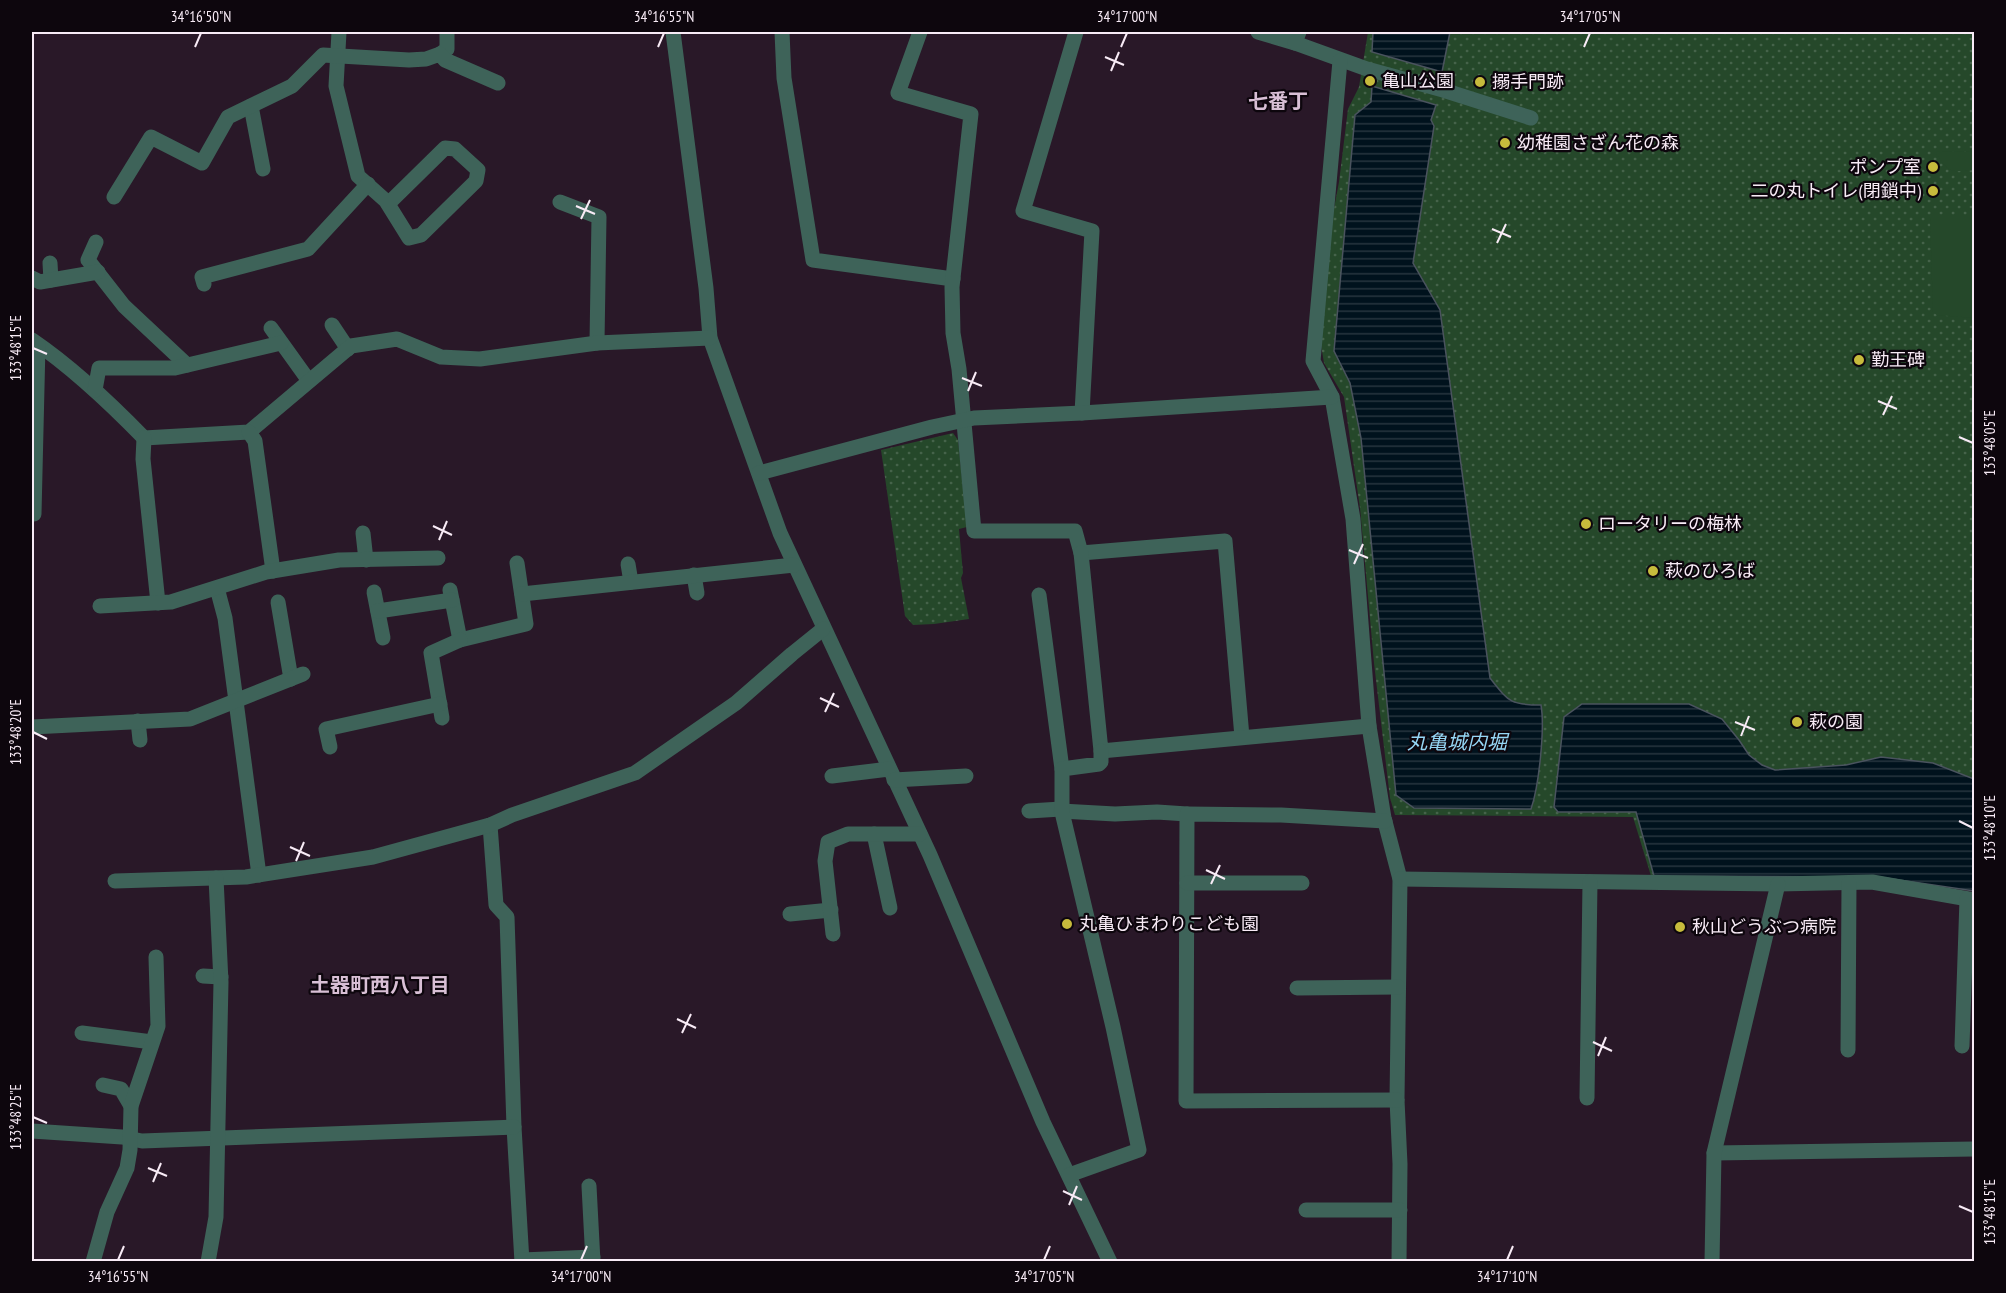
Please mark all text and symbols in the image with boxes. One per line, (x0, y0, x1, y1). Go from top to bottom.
text: 34°16'50"N (171, 7, 231, 26)
text: 34°16'55"N (634, 7, 694, 26)
text: 34°17'00"N (1097, 7, 1157, 26)
text: 34°17'05"N (1560, 7, 1620, 26)
place label: 亀山公園 (1382, 69, 1454, 92)
place label: 搦手門跡 (1492, 70, 1564, 93)
marker: 亀山公園 (1363, 74, 1377, 88)
marker: 搦手門跡 (1473, 75, 1487, 89)
district label: 七番丁 (1248, 88, 1308, 114)
place label: 幼稚園さざん花の森 (1517, 131, 1679, 154)
marker: 幼稚園さざん花の森 (1498, 136, 1512, 150)
place label: ポンプ室 (1850, 155, 1921, 178)
marker: ポンプ室 (1926, 160, 1940, 174)
place label: 二の丸トイレ(閉鎖中) (1751, 179, 1922, 202)
marker: 二の丸トイレ(閉鎖中) (1926, 184, 1940, 198)
text: 133°48'15"E (6, 315, 25, 381)
place label: 勤王碑 (1871, 348, 1925, 371)
marker: 勤王碑 (1852, 353, 1866, 367)
text: 133°48'05"E (1980, 410, 1999, 476)
place label: ロータリーの梅林 (1598, 512, 1742, 535)
marker: ロータリーの梅林 (1579, 517, 1593, 531)
place label: 萩のひろば (1665, 559, 1755, 582)
marker: 萩のひろば (1646, 564, 1660, 578)
text: 133°48'20"E (6, 699, 25, 765)
place label: 萩の園 (1809, 710, 1863, 733)
marker: 萩の園 (1790, 715, 1804, 729)
water label: 丸亀城内堀 (1407, 729, 1510, 755)
text: 133°48'10"E (1980, 795, 1999, 861)
place label: 丸亀ひまわりこども園 (1079, 912, 1259, 935)
place label: 秋山どうぶつ病院 (1692, 915, 1836, 938)
marker: 丸亀ひまわりこども園 (1060, 917, 1074, 931)
marker: 秋山どうぶつ病院 (1673, 920, 1687, 934)
district label: 土器町西八丁目 (310, 972, 450, 998)
text: 133°48'25"E (6, 1084, 25, 1150)
text: 133°48'15"E (1980, 1179, 1999, 1245)
text: 34°16'55"N (88, 1267, 148, 1286)
text: 34°17'00"N (551, 1267, 611, 1286)
text: 34°17'05"N (1014, 1267, 1074, 1286)
text: 34°17'10"N (1477, 1267, 1537, 1286)

